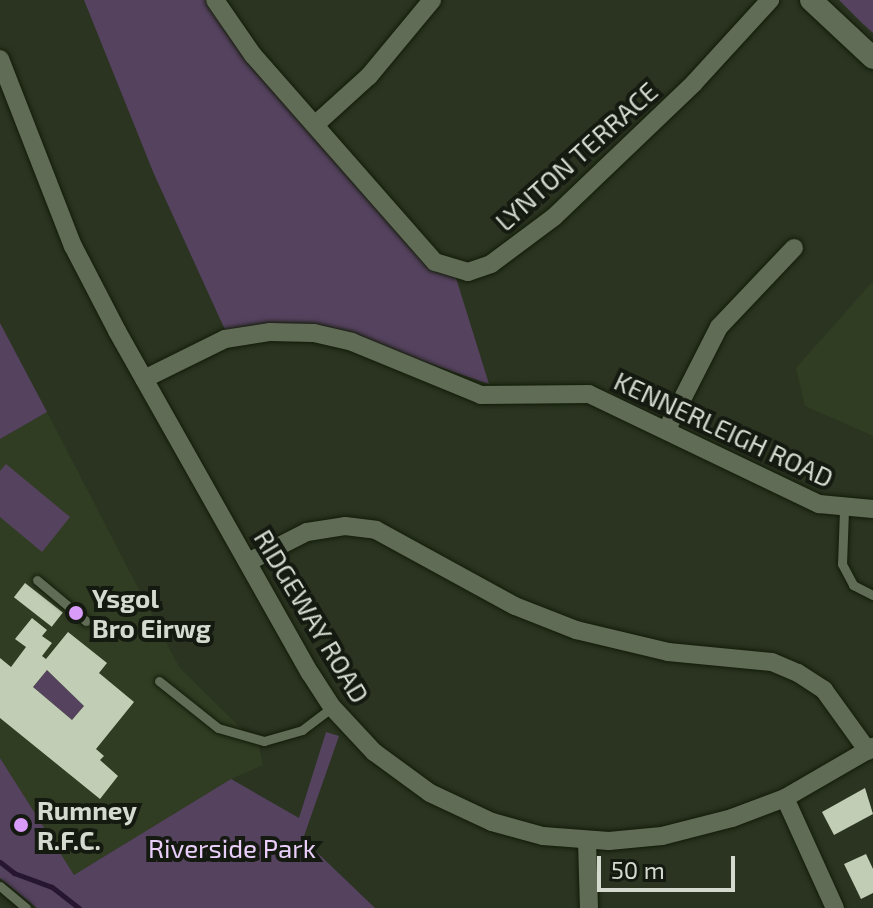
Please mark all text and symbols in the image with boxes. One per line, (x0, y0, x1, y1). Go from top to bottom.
street label: LYNTON TERRACE (488, 75, 664, 237)
street label: KENNERLEIGH ROAD (610, 365, 838, 493)
street label: RIDGEWAY ROAD (248, 523, 376, 709)
place label: Ysgol Bro Eirwg (92, 582, 211, 644)
marker: Ysgol Bro Eirwg (67, 604, 85, 622)
place label: Rumney R.F.C. (37, 794, 137, 856)
marker: Rumney R.F.C. (12, 816, 30, 834)
park label: Riverside Park (148, 832, 316, 864)
scale bar (601, 840, 739, 890)
text: 50 m (611, 855, 665, 884)

